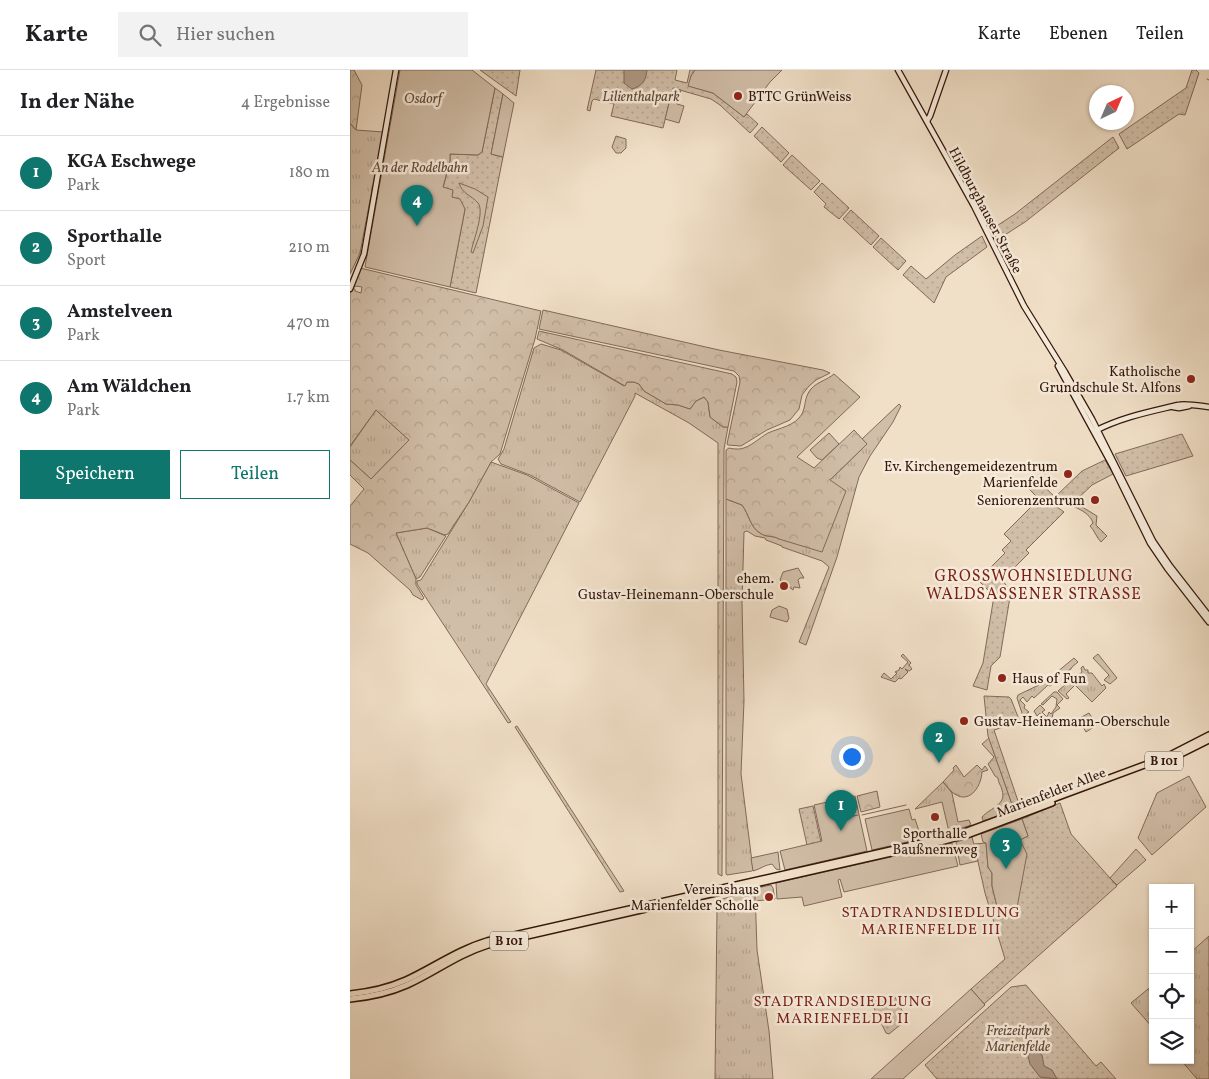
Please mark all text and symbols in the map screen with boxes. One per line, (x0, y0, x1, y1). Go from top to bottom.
search box (118, 12, 468, 57)
text: Karte (25, 18, 88, 52)
icon: search (136, 21, 164, 49)
text: Hier suchen (176, 22, 275, 48)
text: Karte (977, 22, 1021, 47)
text: Ebenen (1049, 22, 1108, 47)
text: Teilen (1136, 22, 1184, 47)
north arrow (1089, 85, 1134, 130)
text: In der Nähe (20, 88, 135, 117)
park label: Lilienthalpark (602, 88, 680, 107)
place label: BTTC GrünWeiss (748, 88, 852, 107)
park label: Osdorf (404, 90, 445, 109)
marker: BTTC GrünWeiss (732, 90, 744, 102)
text: 4 Ergebnisse (241, 92, 330, 114)
street label: Hildburghauser Straße (943, 144, 1026, 277)
text: KGA Eschwege (67, 149, 196, 175)
park label: An der Rodelbahn (371, 159, 468, 178)
text: 1 (33, 162, 39, 184)
text: 180 m (289, 162, 330, 184)
text: Park (67, 175, 100, 197)
pin: 4 (401, 185, 433, 226)
text: Sporthalle (67, 224, 162, 250)
text: 2 (32, 237, 40, 259)
text: 210 m (288, 237, 330, 259)
text: Sport (67, 250, 106, 272)
text: Amstelveen (67, 299, 173, 325)
text: 3 (32, 312, 40, 334)
text: 470 m (286, 312, 330, 334)
text: Park (67, 325, 100, 347)
place label: Katholische Grundschule St. Alfons (1040, 363, 1181, 398)
marker: Katholische Grundschule St. Alfons (1185, 373, 1197, 385)
text: Am Wäldchen (67, 374, 192, 400)
text: 4 (31, 387, 41, 409)
text: 1.7 km (286, 387, 330, 409)
text: Park (67, 400, 100, 422)
button: Speichern (20, 450, 170, 499)
button: Teilen (180, 450, 330, 499)
place label: Ev. Kirchengemeidezentrum Marienfelde (884, 458, 1058, 493)
marker: Ev. Kirchengemeidezentrum Marienfelde (1062, 468, 1074, 480)
place label: Seniorenzentrum (977, 492, 1085, 511)
marker: Seniorenzentrum (1089, 494, 1101, 506)
district label: GROSSWOHNSIEDLUNG WALDSASSENER STRASSE (926, 566, 1142, 606)
place label: ehem. Gustav-Heinemann-Oberschule (578, 570, 774, 605)
marker: ehem. Gustav-Heinemann-Oberschule (778, 580, 790, 592)
place label: Haus of Fun (1012, 670, 1086, 689)
marker: Haus of Fun (996, 672, 1008, 684)
place label: Gustav-Heinemann-Oberschule (974, 713, 1170, 732)
marker: Gustav-Heinemann-Oberschule (958, 715, 970, 727)
pin: 2 (923, 722, 955, 763)
your location (839, 744, 865, 770)
road number: B 101 (1145, 751, 1183, 770)
street label: Marienfelder Allee (994, 764, 1109, 823)
pin: 1 (825, 790, 857, 831)
marker: Sporthalle Baußnernweg (929, 811, 941, 823)
place label: Sporthalle Baußnernweg (892, 825, 978, 860)
pin: 3 (990, 828, 1022, 869)
place label: Vereinshaus Marienfelder Scholle (631, 881, 759, 916)
map controls (1149, 884, 1194, 1064)
button: + (1149, 884, 1194, 929)
marker: Vereinshaus Marienfelder Scholle (763, 891, 775, 903)
district label: STADTRANDSIEDLUNG MARIENFELDE III (841, 903, 1021, 941)
button: − (1149, 929, 1194, 974)
road number: B 101 (490, 931, 528, 950)
button: locate (1149, 974, 1194, 1019)
district label: STADTRANDSIEDLUNG MARIENFELDE II (753, 992, 933, 1030)
button: layers (1149, 1019, 1194, 1064)
park label: Freizeitpark Marienfelde (985, 1022, 1051, 1057)

